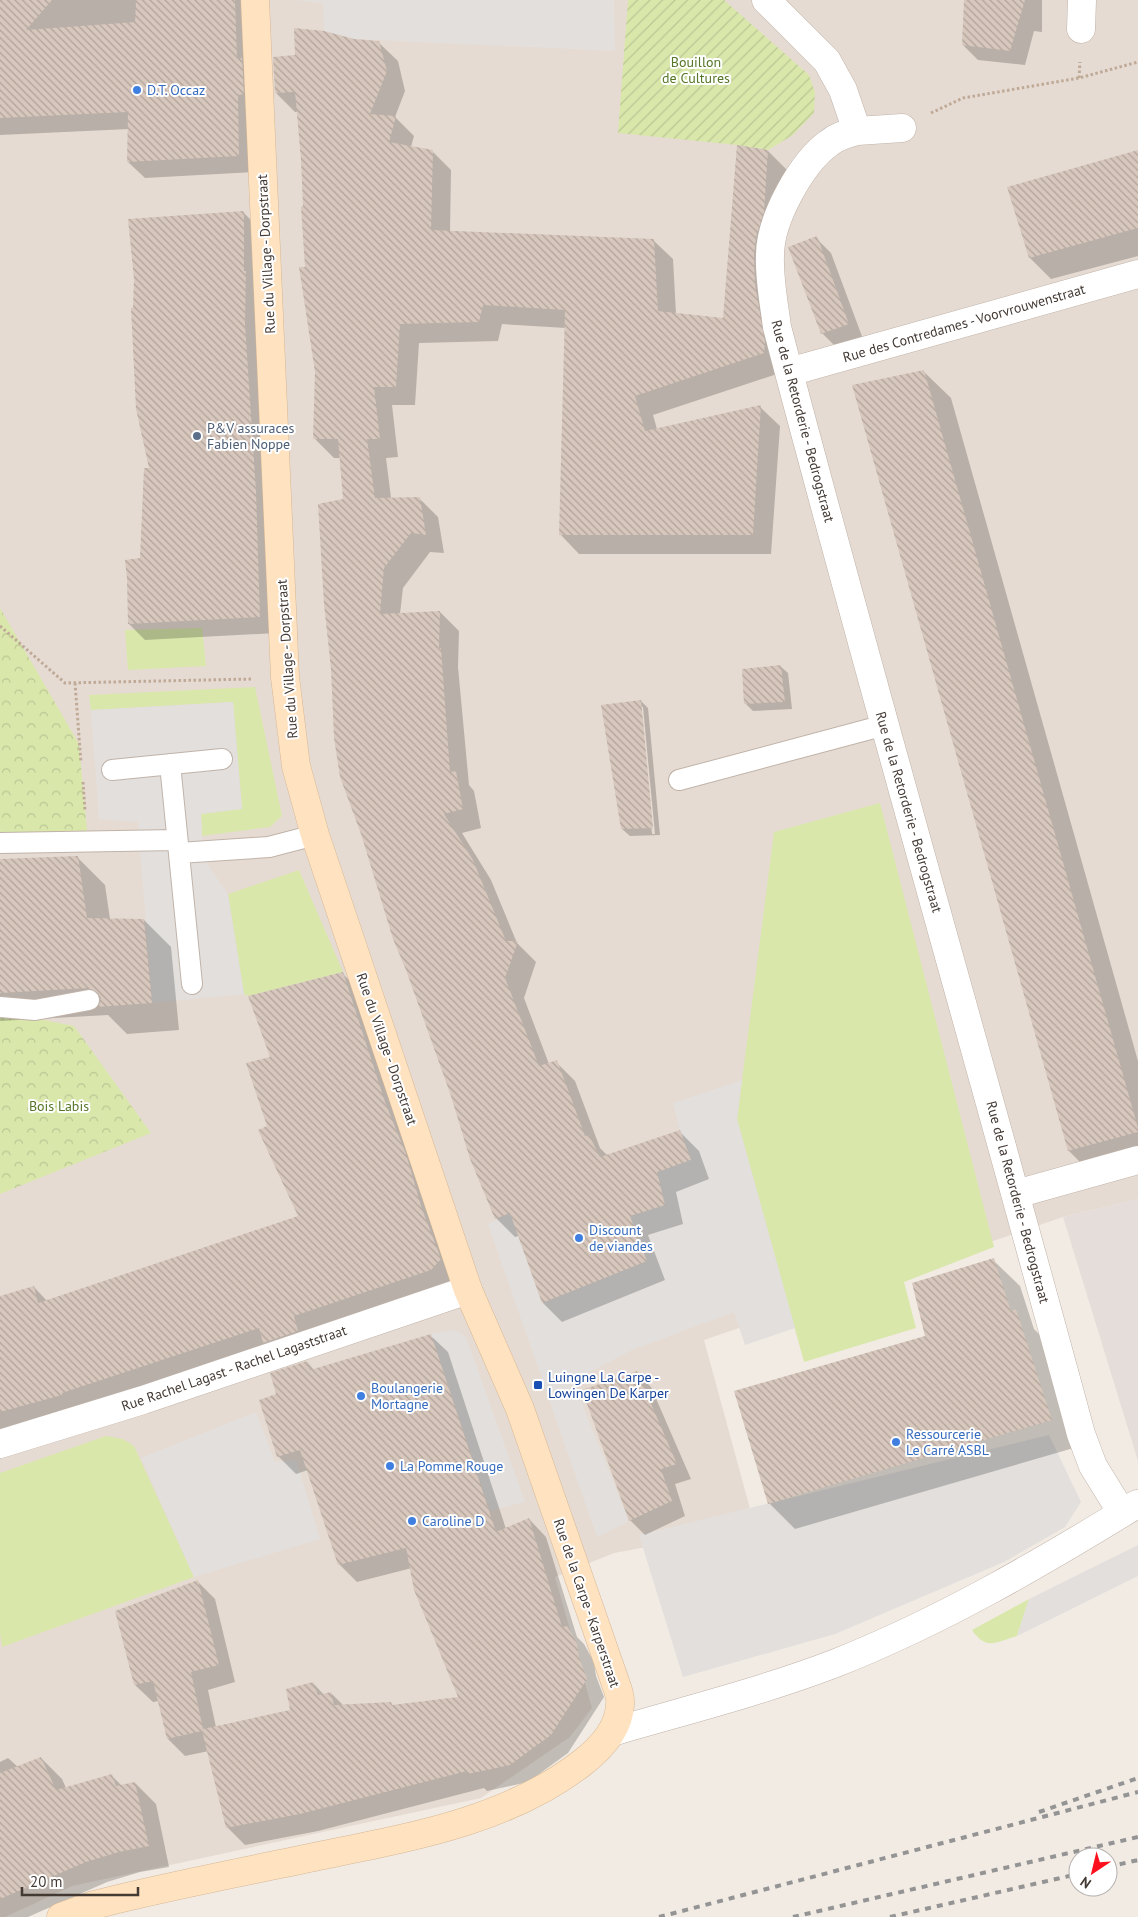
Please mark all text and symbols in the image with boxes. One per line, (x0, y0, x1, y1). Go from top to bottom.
park label: Bouillon de Cultures (662, 53, 730, 87)
place label: D.T. Occaz (147, 81, 205, 99)
marker: D.T. Occaz (131, 84, 143, 96)
street label: Rue du Village - Dorpstraat (253, 174, 279, 334)
street label: Rue des Contredames - Voorvrouwenstraat (841, 280, 1087, 366)
street label: Rue de la Retorderie - Bedrogstraat (767, 318, 839, 524)
place label: P&V assuraces Fabien Noppe (207, 419, 295, 453)
marker: P&V assuraces Fabien Noppe (191, 430, 203, 442)
street label: Rue du Village - Dorpstraat (272, 578, 302, 739)
street label: Rue de la Retorderie - Bedrogstraat (872, 709, 946, 915)
street label: Rue du Village - Dorpstraat (352, 971, 422, 1128)
park label: Bois Labis (29, 1097, 89, 1115)
street label: Rue de la Retorderie - Bedrogstraat (982, 1099, 1054, 1305)
place label: Discount de viandes (589, 1221, 653, 1255)
marker: Discount de viandes (573, 1232, 585, 1244)
street label: Rue Rachel Lagast - Rachel Lagaststraat (119, 1321, 349, 1415)
place label: Luingne La Carpe - Lowingen De Karper (548, 1368, 669, 1402)
place label: Boulangerie Mortagne (371, 1379, 443, 1413)
marker: Luingne La Carpe - Lowingen De Karper (532, 1379, 544, 1391)
marker: Boulangerie Mortagne (355, 1390, 367, 1402)
place label: Ressourcerie Le Carré ASBL (906, 1425, 989, 1459)
marker: Ressourcerie Le Carré ASBL (890, 1436, 902, 1448)
place label: La Pomme Rouge (400, 1457, 503, 1475)
marker: La Pomme Rouge (384, 1460, 396, 1472)
place label: Caroline D (422, 1512, 484, 1530)
marker: Caroline D (406, 1515, 418, 1527)
street label: Rue de la Carpe - Karperstraat (550, 1516, 624, 1690)
north arrow (1068, 1847, 1118, 1897)
scale bar (22, 1864, 139, 1896)
text: 20 m (30, 1872, 63, 1891)
text: N (1077, 1873, 1094, 1893)

